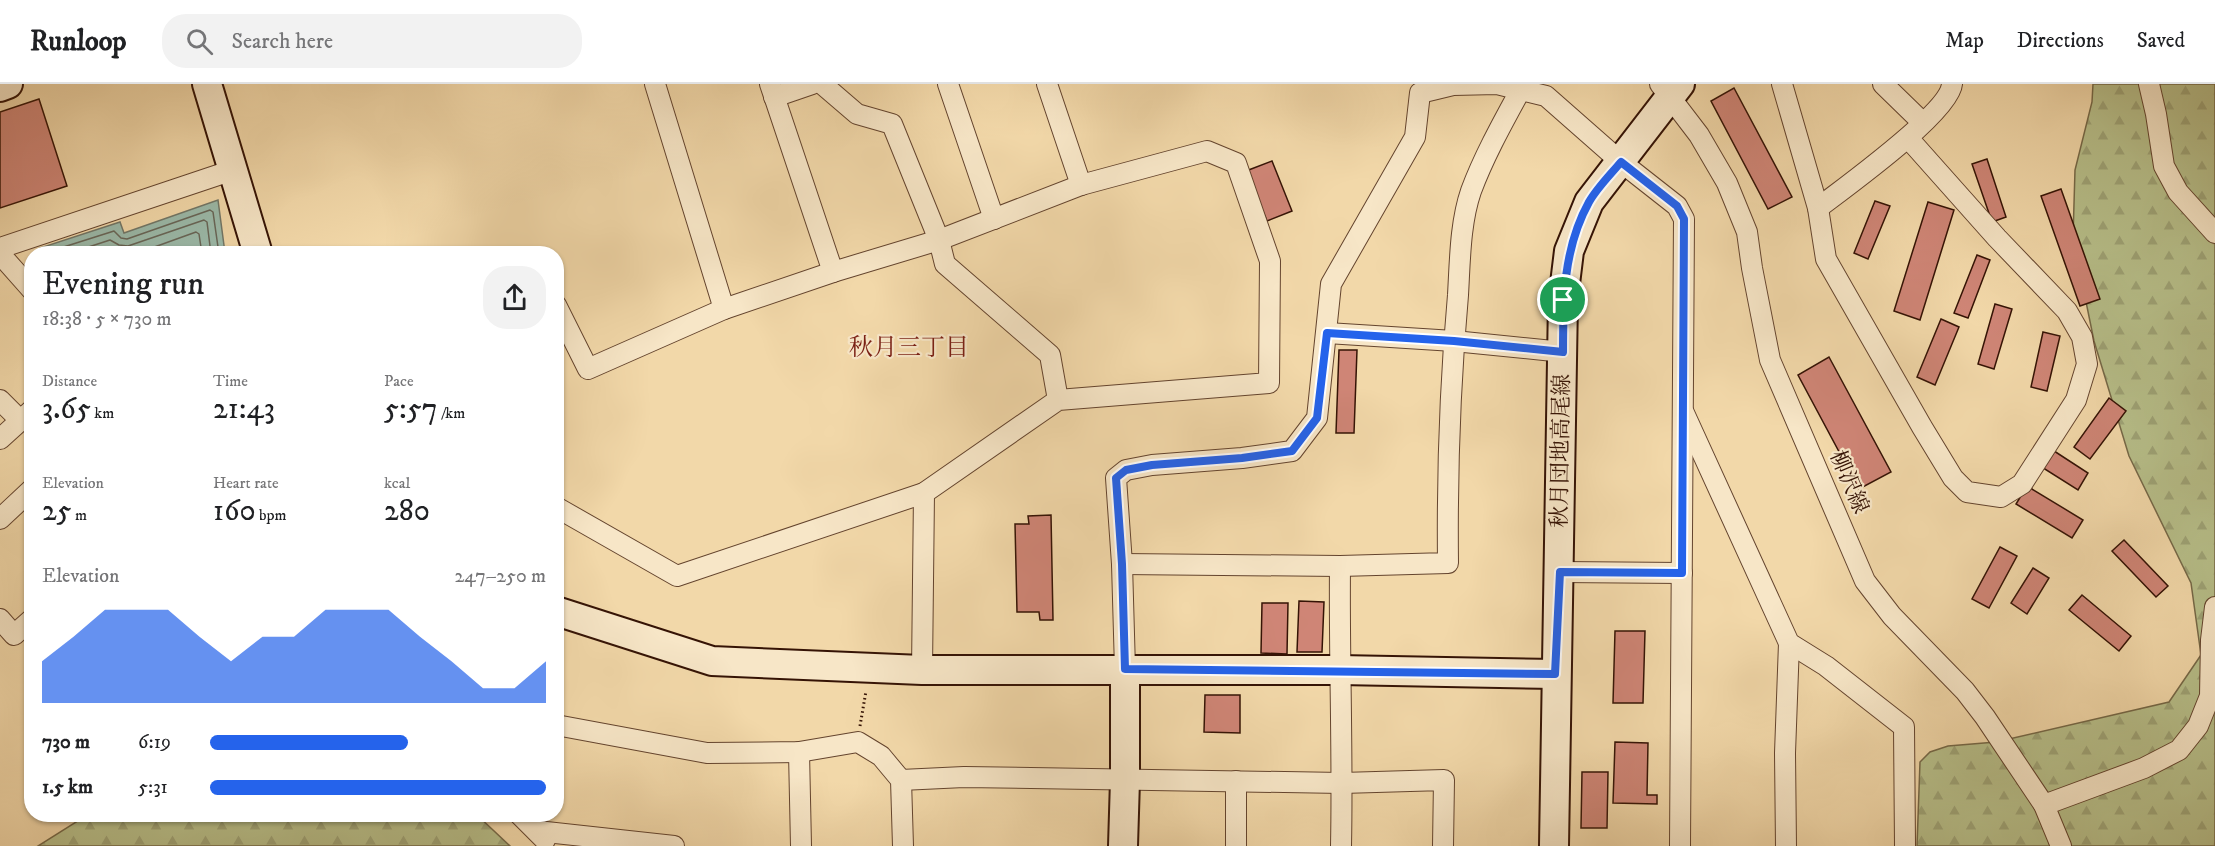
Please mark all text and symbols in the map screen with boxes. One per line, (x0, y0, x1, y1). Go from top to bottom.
search box (162, 14, 582, 68)
text: Runloop (30, 24, 126, 59)
icon: search (183, 25, 216, 58)
text: Search here (231, 28, 333, 55)
text: Map (1945, 28, 1984, 54)
text: Directions (2017, 28, 2104, 54)
text: Saved (2137, 28, 2185, 54)
text: Evening run (42, 264, 204, 305)
button: share (483, 266, 546, 329)
pin (1537, 274, 1588, 325)
icon: arrive (1546, 283, 1579, 316)
text: 18:38 · 5 × 730 m (42, 307, 172, 332)
district label: 秋月三丁目 (849, 333, 969, 363)
text: Distance (42, 371, 97, 391)
text: Time (213, 371, 248, 391)
text: Pace (384, 371, 414, 391)
street label: 秋月団地高尾線 (1546, 374, 1576, 528)
text: 3.65 (42, 391, 91, 428)
text: 21:43 (213, 391, 275, 428)
text: 5:57 (384, 391, 437, 428)
text: km (91, 403, 114, 423)
text: /km (437, 403, 465, 423)
street label: 柳沢線 (1824, 446, 1874, 518)
text: Elevation (42, 473, 104, 493)
text: Heart rate (213, 473, 279, 493)
text: kcal (384, 473, 410, 493)
text: 25 (42, 493, 71, 530)
text: 160 (213, 493, 256, 530)
text: 280 (384, 493, 430, 530)
text: m (71, 505, 87, 525)
text: bpm (256, 505, 287, 525)
text: Elevation (42, 564, 119, 589)
text: 247–250 m (455, 564, 546, 589)
text: 730 m (42, 730, 90, 755)
text: 6:19 (138, 730, 171, 755)
text: 1.5 km (42, 775, 93, 800)
text: 5:31 (138, 775, 168, 800)

